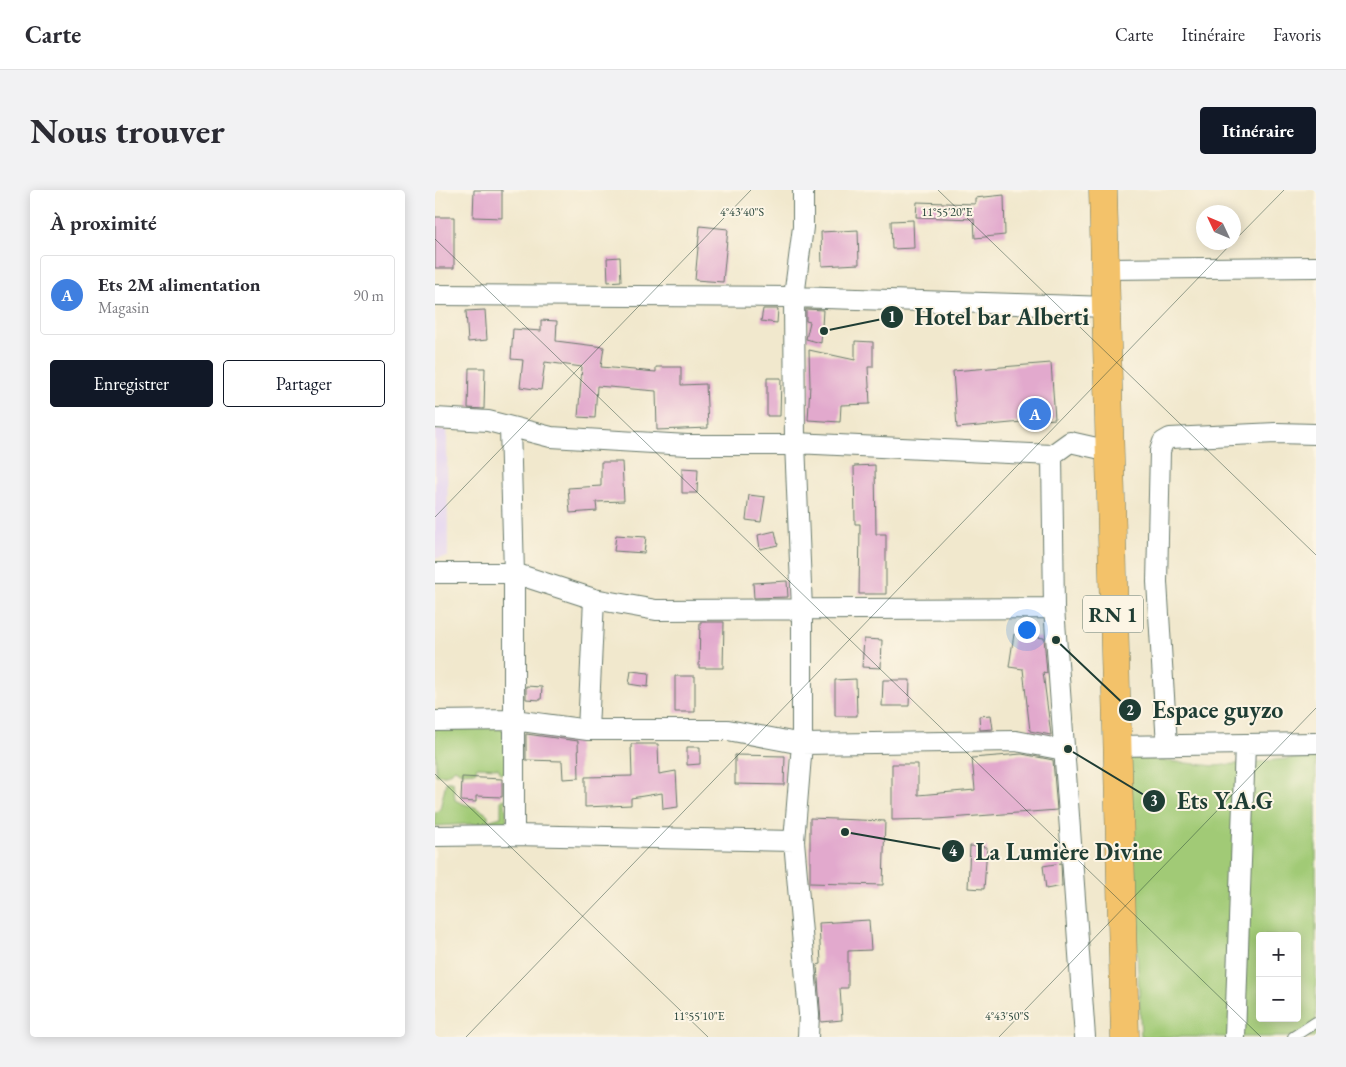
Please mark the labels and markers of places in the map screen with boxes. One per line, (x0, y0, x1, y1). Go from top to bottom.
callout: Hotel bar Alberti (880, 298, 1100, 337)
pin: A (1019, 395, 1051, 433)
callout: Espace guyzo (1117, 690, 1293, 729)
callout: Ets Y.A.G (1142, 781, 1283, 820)
callout: La Lumière Divine (940, 832, 1172, 871)

